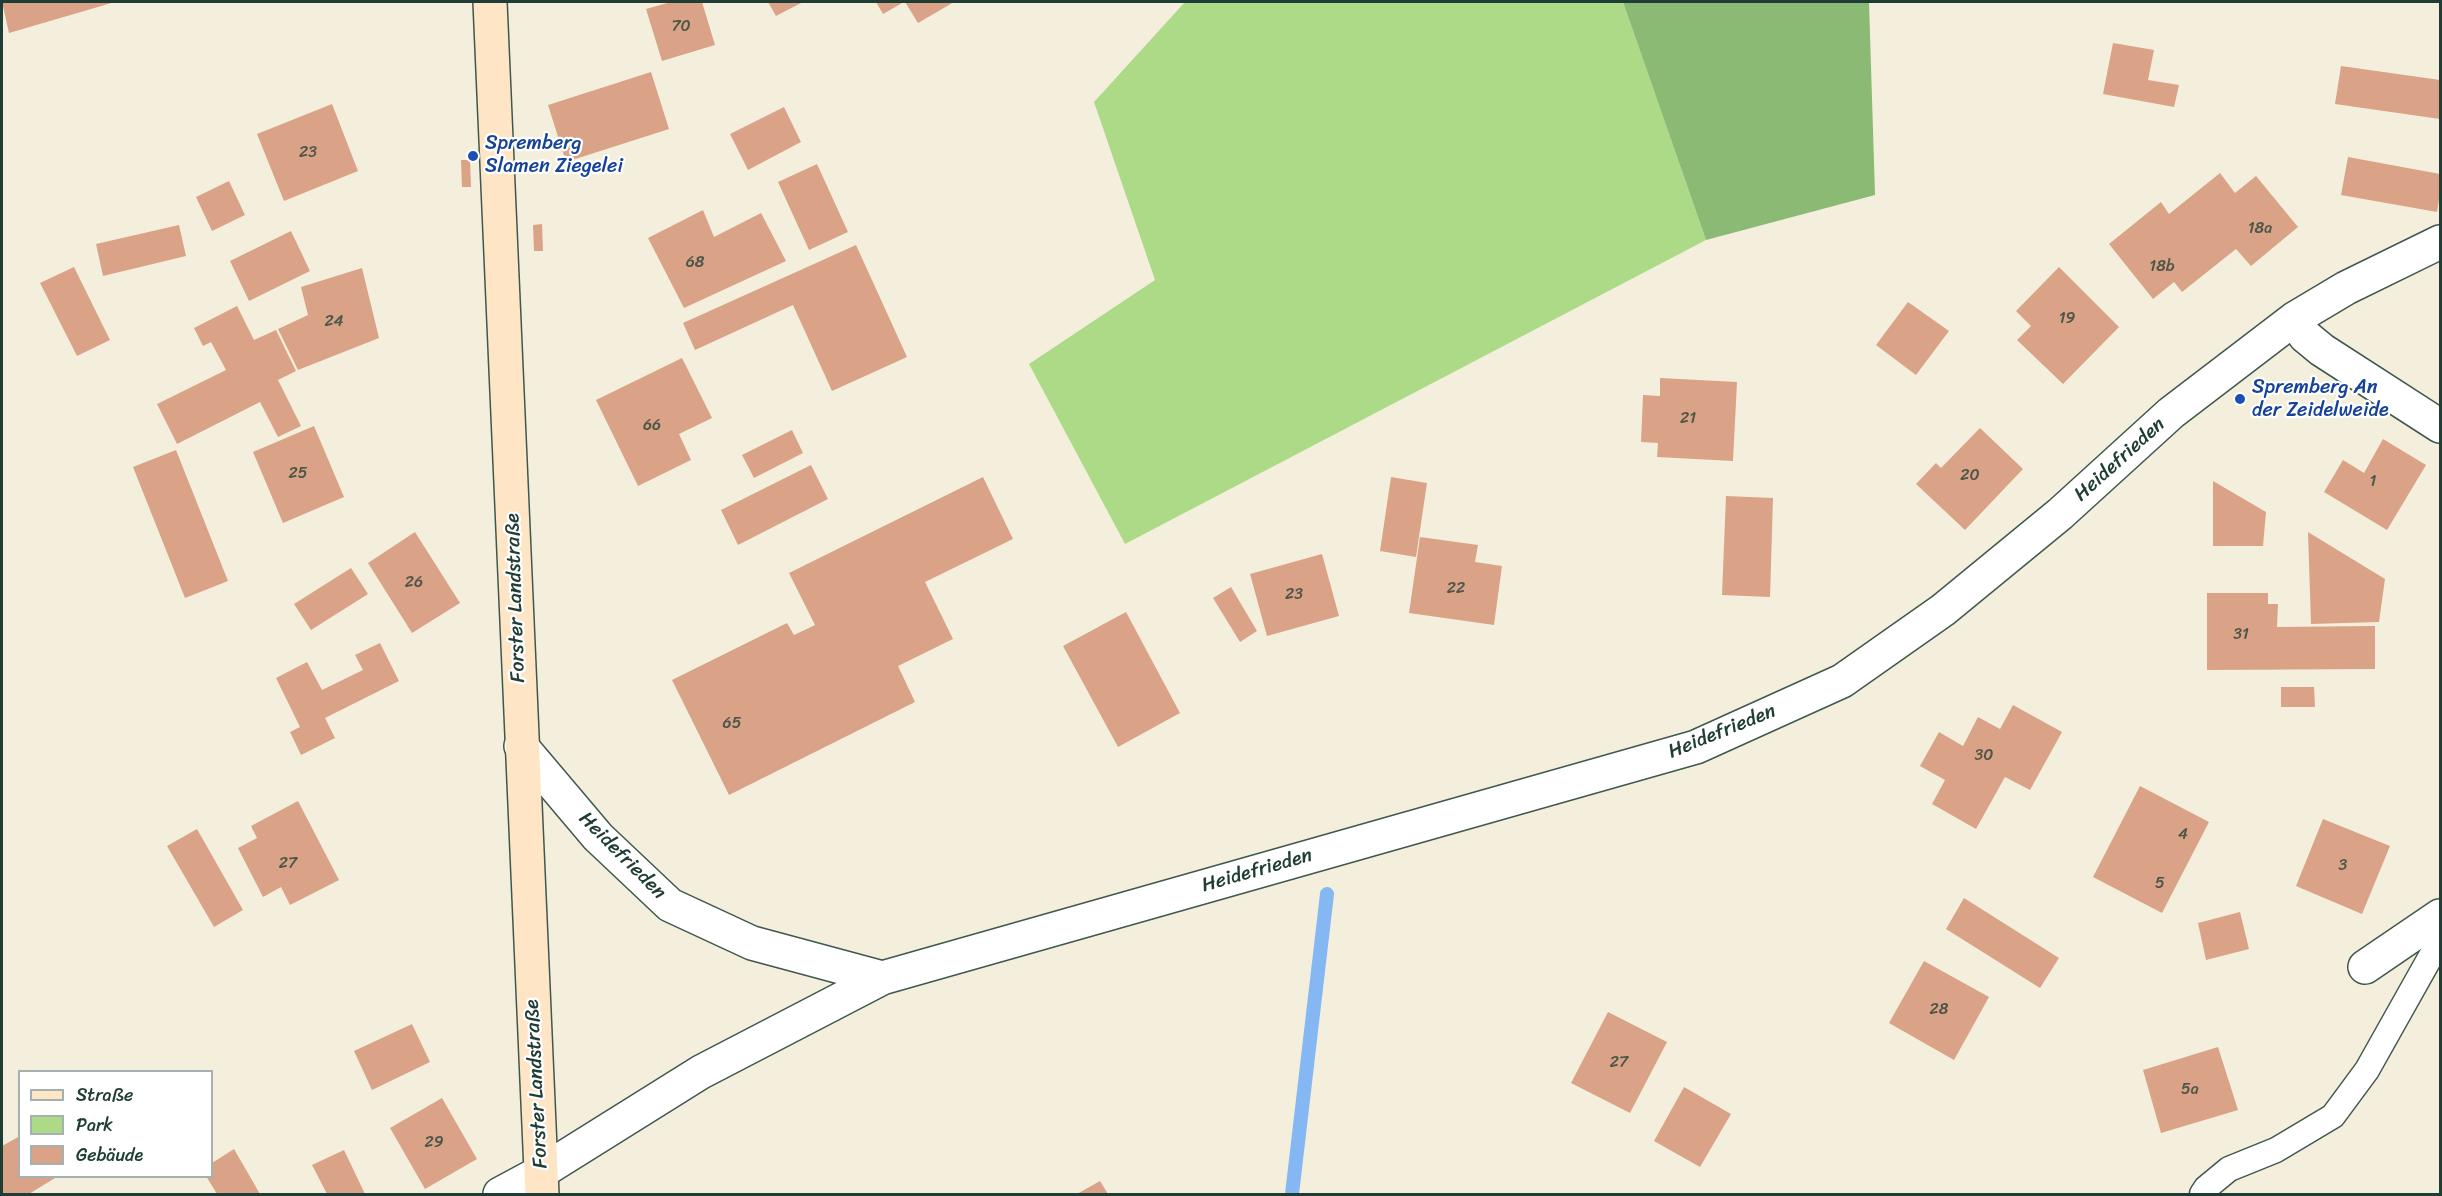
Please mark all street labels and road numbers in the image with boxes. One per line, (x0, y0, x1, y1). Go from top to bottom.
street label: Heidefrieden (2070, 413, 2170, 507)
street label: Forster Landstraße (501, 513, 531, 683)
street label: Heidefrieden (1665, 700, 1779, 764)
street label: Heidefrieden (573, 807, 671, 905)
street label: Heidefrieden (1199, 844, 1315, 898)
street label: Forster Landstraße (521, 999, 553, 1169)

